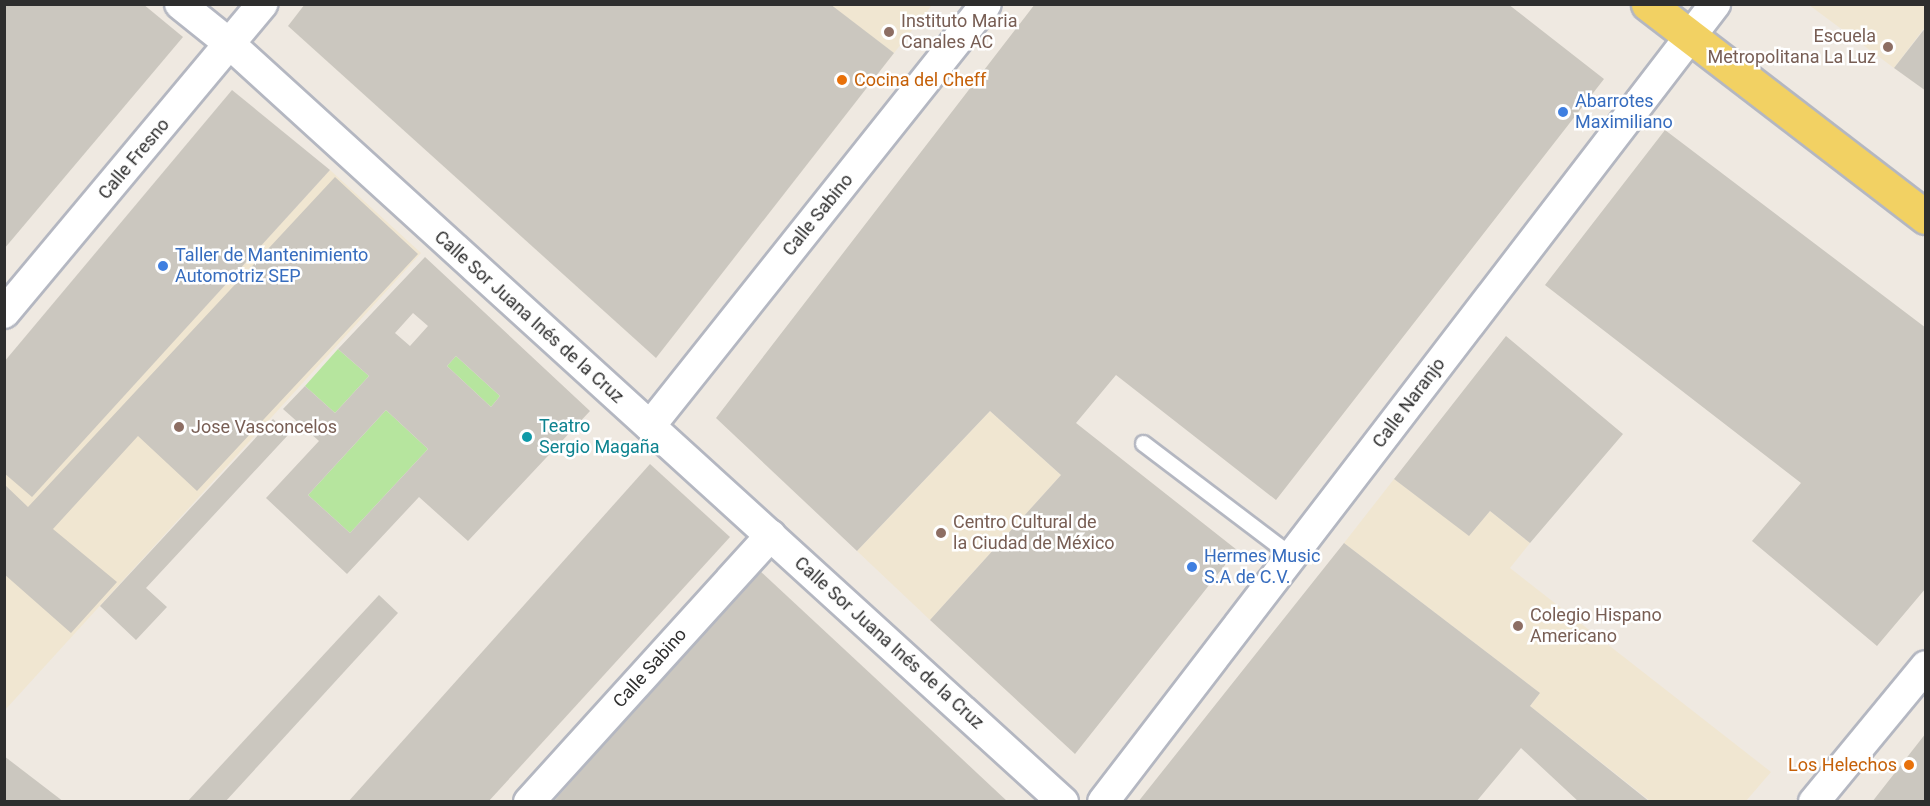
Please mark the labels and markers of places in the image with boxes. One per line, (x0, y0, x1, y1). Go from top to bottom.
place label: Instituto Maria Canales AC (901, 11, 1017, 54)
marker: Instituto Maria Canales AC (882, 25, 896, 39)
place label: Escuela Metropolitana La Luz (1708, 26, 1876, 68)
marker: Escuela Metropolitana La Luz (1881, 40, 1895, 54)
place label: Cocina del Cheff (854, 69, 986, 91)
marker: Cocina del Cheff (835, 73, 849, 87)
place label: Abarrotes Maximiliano (1575, 91, 1673, 134)
marker: Abarrotes Maximiliano (1556, 105, 1570, 119)
place label: Taller de Mantenimiento Automotriz SEP (175, 245, 368, 288)
marker: Taller de Mantenimiento Automotriz SEP (156, 259, 170, 273)
place label: Jose Vasconcelos (191, 416, 337, 438)
place label: Teatro Sergio Magaña (539, 416, 660, 458)
marker: Jose Vasconcelos (172, 420, 186, 434)
marker: Teatro Sergio Magaña (520, 430, 534, 444)
place label: Centro Cultural de la Ciudad de México (953, 512, 1115, 554)
marker: Centro Cultural de la Ciudad de México (934, 526, 948, 540)
place label: Hermes Music S.A de C.V. (1204, 546, 1320, 588)
marker: Hermes Music S.A de C.V. (1185, 560, 1199, 574)
place label: Colegio Hispano Americano (1530, 605, 1662, 648)
marker: Colegio Hispano Americano (1511, 619, 1525, 633)
place label: Los Helechos (1788, 754, 1897, 776)
marker: Los Helechos (1902, 758, 1916, 772)

